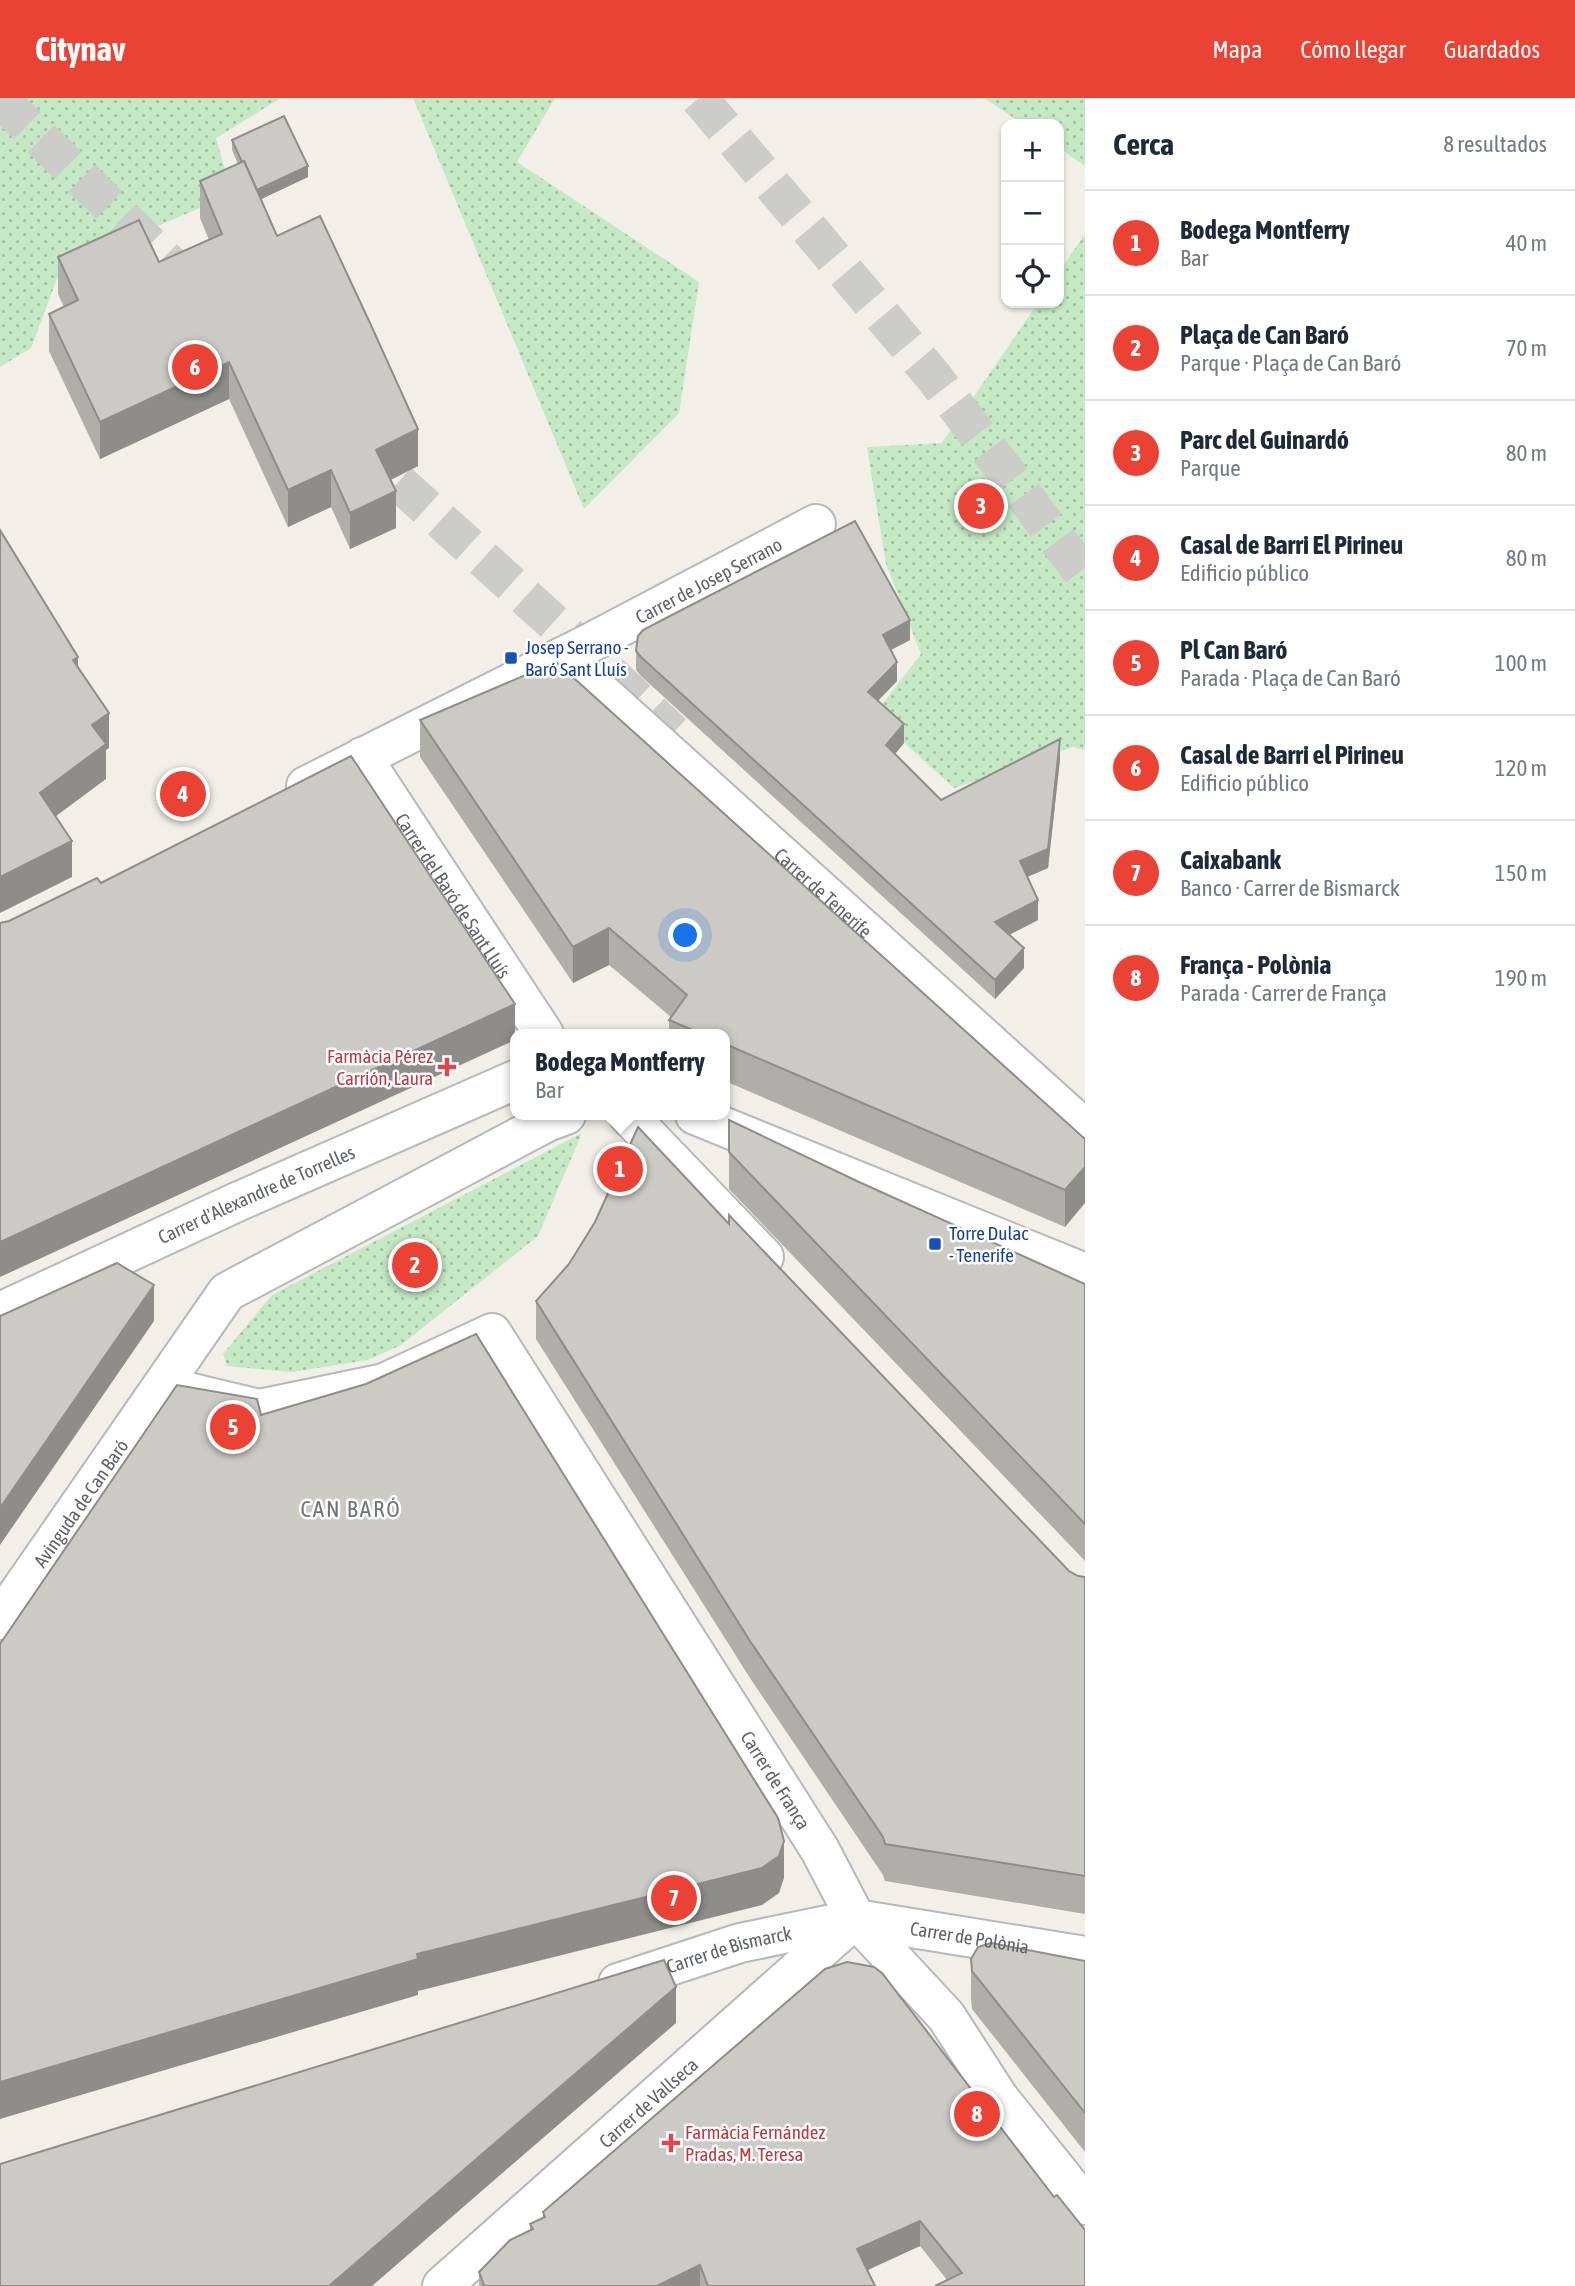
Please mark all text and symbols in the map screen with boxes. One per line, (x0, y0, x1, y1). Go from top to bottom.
text: Citynav (35, 30, 126, 68)
text: Mapa (1213, 36, 1262, 63)
text: Cómo llegar (1300, 36, 1406, 63)
text: Guardados (1444, 36, 1540, 63)
map controls (1001, 119, 1064, 308)
button: + (1001, 119, 1064, 182)
text: Cerca (1113, 127, 1174, 161)
text: 8 resultados (1443, 131, 1547, 157)
button: − (1001, 182, 1064, 245)
text: Bodega Montferry (1180, 215, 1350, 245)
text: 1 (1131, 230, 1141, 256)
text: 40 m (1506, 230, 1547, 256)
button: locate (1001, 245, 1064, 308)
text: Bar (1180, 245, 1208, 271)
text: Plaça de Can Baró (1180, 320, 1349, 350)
text: 2 (1131, 335, 1141, 361)
text: 70 m (1506, 335, 1547, 361)
pin: 6 (172, 341, 218, 393)
text: Parque · Plaça de Can Baró (1180, 350, 1401, 376)
text: Parc del Guinardó (1180, 425, 1349, 455)
text: 3 (1131, 440, 1141, 466)
text: 80 m (1506, 440, 1547, 466)
text: Parque (1180, 455, 1241, 481)
pin: 3 (958, 480, 1004, 532)
text: Casal de Barri El Pirineu (1180, 530, 1403, 560)
street label: Carrer de Josep Serrano (632, 533, 786, 628)
text: 4 (1131, 545, 1141, 571)
text: 80 m (1506, 545, 1547, 571)
text: Edificio público (1180, 560, 1309, 586)
text: Pl Can Baró (1180, 635, 1287, 665)
place label: Josep Serrano - Baró Sant Lluís (525, 636, 629, 680)
marker: Josep Serrano - Baró Sant Lluís (503, 650, 519, 666)
text: 5 (1131, 650, 1141, 676)
text: 100 m (1495, 650, 1547, 676)
text: Parada · Plaça de Can Baró (1180, 665, 1401, 691)
text: Casal de Barri el Pirineu (1180, 740, 1404, 770)
text: 6 (1131, 755, 1141, 781)
text: 120 m (1495, 755, 1547, 781)
pin: 4 (160, 768, 206, 820)
text: Edificio público (1180, 770, 1309, 796)
street label: Carrer del Baró de Sant Lluís (391, 809, 515, 983)
street label: Carrer de Tenerife (770, 843, 876, 942)
text: Caixabank (1180, 845, 1281, 875)
text: 7 (1131, 860, 1141, 886)
text: 150 m (1495, 860, 1547, 886)
text: Banco · Carrer de Bismarck (1180, 875, 1400, 901)
your location (668, 918, 702, 952)
text: França - Polònia (1180, 950, 1331, 980)
text: 8 (1131, 965, 1141, 991)
text: 190 m (1495, 965, 1547, 991)
text: Parada · Carrer de França (1180, 980, 1387, 1006)
popup (510, 1029, 730, 1120)
place label: Farmàcia Pérez Carrión, Laura (327, 1045, 433, 1089)
text: Bodega Montferry (535, 1047, 705, 1077)
marker: Farmàcia Pérez Carrión, Laura (439, 1059, 455, 1075)
text: Bar (535, 1077, 564, 1103)
street label: Carrer d'Alexandre de Torrelles (154, 1141, 358, 1248)
pin: 1 (597, 1143, 643, 1195)
place label: Torre Dulac - Tenerife (949, 1222, 1029, 1266)
marker: Torre Dulac - Tenerife (927, 1236, 943, 1252)
pin: 2 (392, 1239, 438, 1291)
pin: 5 (210, 1401, 256, 1453)
street label: Avinguda de Can Baró (29, 1435, 133, 1571)
district label: CAN BARÓ (300, 1496, 402, 1522)
street label: Carrer de França (736, 1727, 815, 1833)
pin: 7 (651, 1872, 697, 1924)
street label: Carrer de Polònia (909, 1917, 1031, 1958)
street label: Carrer de Bismarck (663, 1922, 794, 1977)
street label: Carrer de Vallseca (594, 2053, 702, 2152)
pin: 8 (954, 2088, 1000, 2140)
place label: Farmàcia Fernández Pradas, M. Teresa (685, 2121, 825, 2165)
marker: Farmàcia Fernández Pradas, M. Teresa (663, 2135, 679, 2151)

